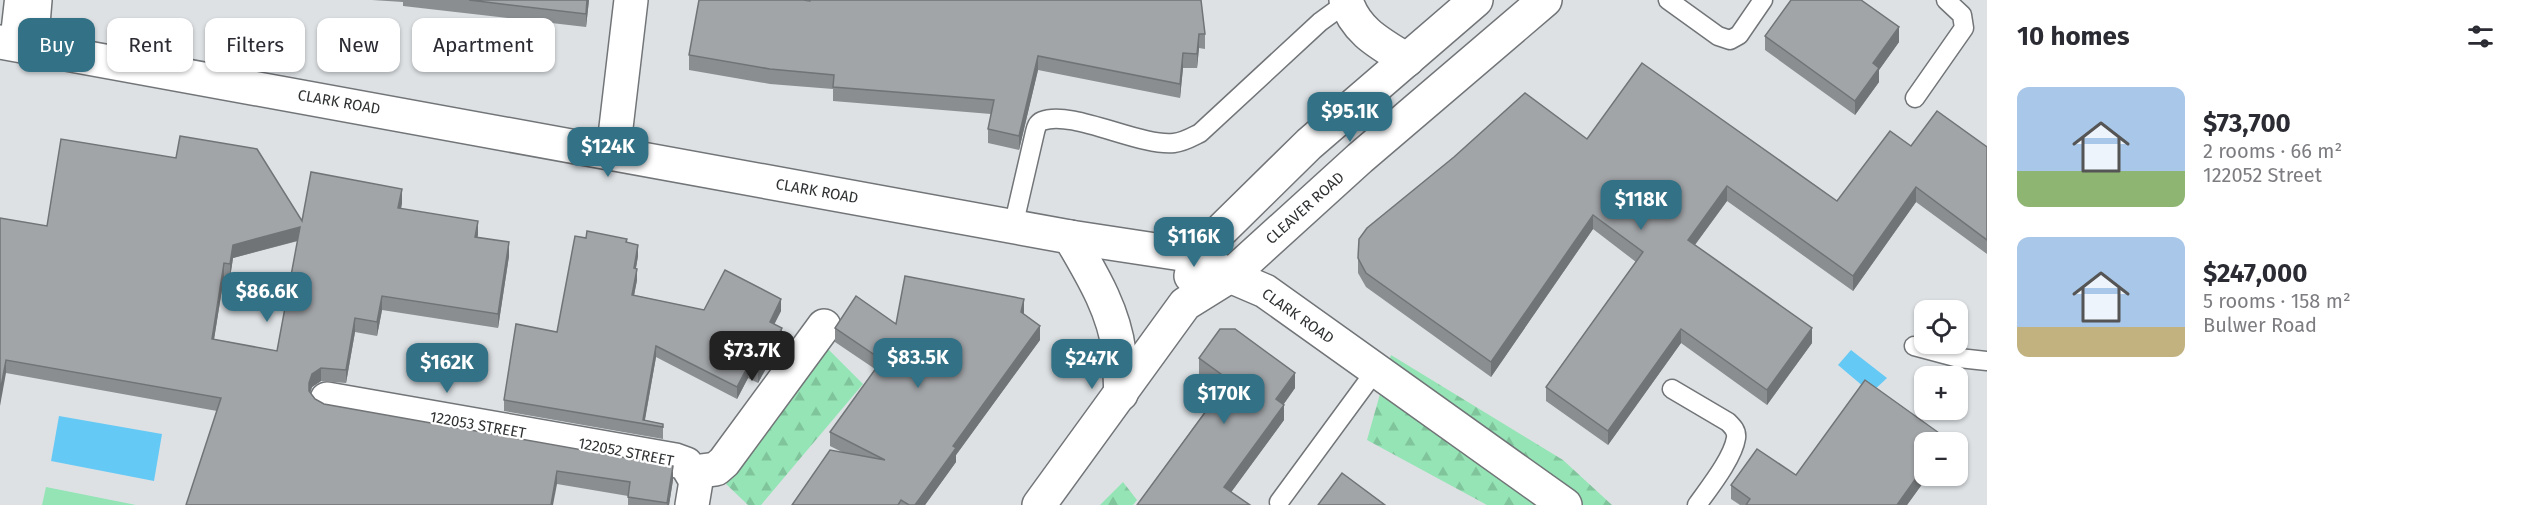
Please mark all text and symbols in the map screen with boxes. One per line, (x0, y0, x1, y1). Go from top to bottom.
chip: Buy (18, 18, 95, 72)
chip: Rent (107, 18, 193, 72)
chip: Filters (205, 18, 305, 72)
chip: New (317, 18, 400, 72)
chip: Apartment (412, 18, 555, 72)
icon: filters (2464, 20, 2497, 53)
text: 10 homes (2017, 21, 2130, 52)
street label: CLARK ROAD (296, 86, 382, 118)
pin: $95.1K (1301, 92, 1399, 143)
text: $95.1K (1321, 99, 1379, 123)
text: $73,700 (2203, 108, 2291, 139)
icon: home (2065, 111, 2137, 183)
pin: $124K (566, 127, 650, 178)
text: $124K (581, 134, 635, 158)
text: 2 rooms · 66 m² (2203, 139, 2342, 163)
text: 122052 Street (2203, 163, 2322, 187)
street label: CLEAVER ROAD (1262, 168, 1348, 248)
street label: CLARK ROAD (774, 175, 860, 207)
pin: $118K (1599, 180, 1683, 231)
text: $118K (1615, 187, 1667, 211)
pin: $116K (1152, 217, 1236, 268)
text: $116K (1168, 224, 1220, 248)
text: $247,000 (2203, 258, 2307, 289)
icon: home (2065, 261, 2137, 333)
pin: $86.6K (218, 272, 316, 323)
text: $86.6K (236, 279, 298, 303)
street label: CLARK ROAD (1259, 285, 1337, 347)
text: 5 rooms · 158 m² (2203, 289, 2351, 313)
map controls (1914, 300, 1968, 486)
button: locate (1914, 300, 1968, 354)
text: Bulwer Road (2203, 313, 2317, 337)
pin: $73.7K (703, 331, 801, 382)
text: $73.7K (723, 338, 781, 362)
pin: $83.5K (869, 338, 967, 389)
pin: $247K (1050, 339, 1134, 390)
pin: $162K (405, 343, 489, 394)
text: $83.5K (887, 345, 949, 369)
text: $247K (1065, 346, 1119, 370)
text: $162K (420, 350, 474, 374)
button: + (1914, 366, 1968, 420)
pin: $170K (1182, 374, 1266, 425)
text: $170K (1197, 381, 1251, 405)
street label: 122053 STREET (429, 408, 528, 442)
button: − (1914, 432, 1968, 486)
street label: 122052 STREET (577, 434, 676, 470)

